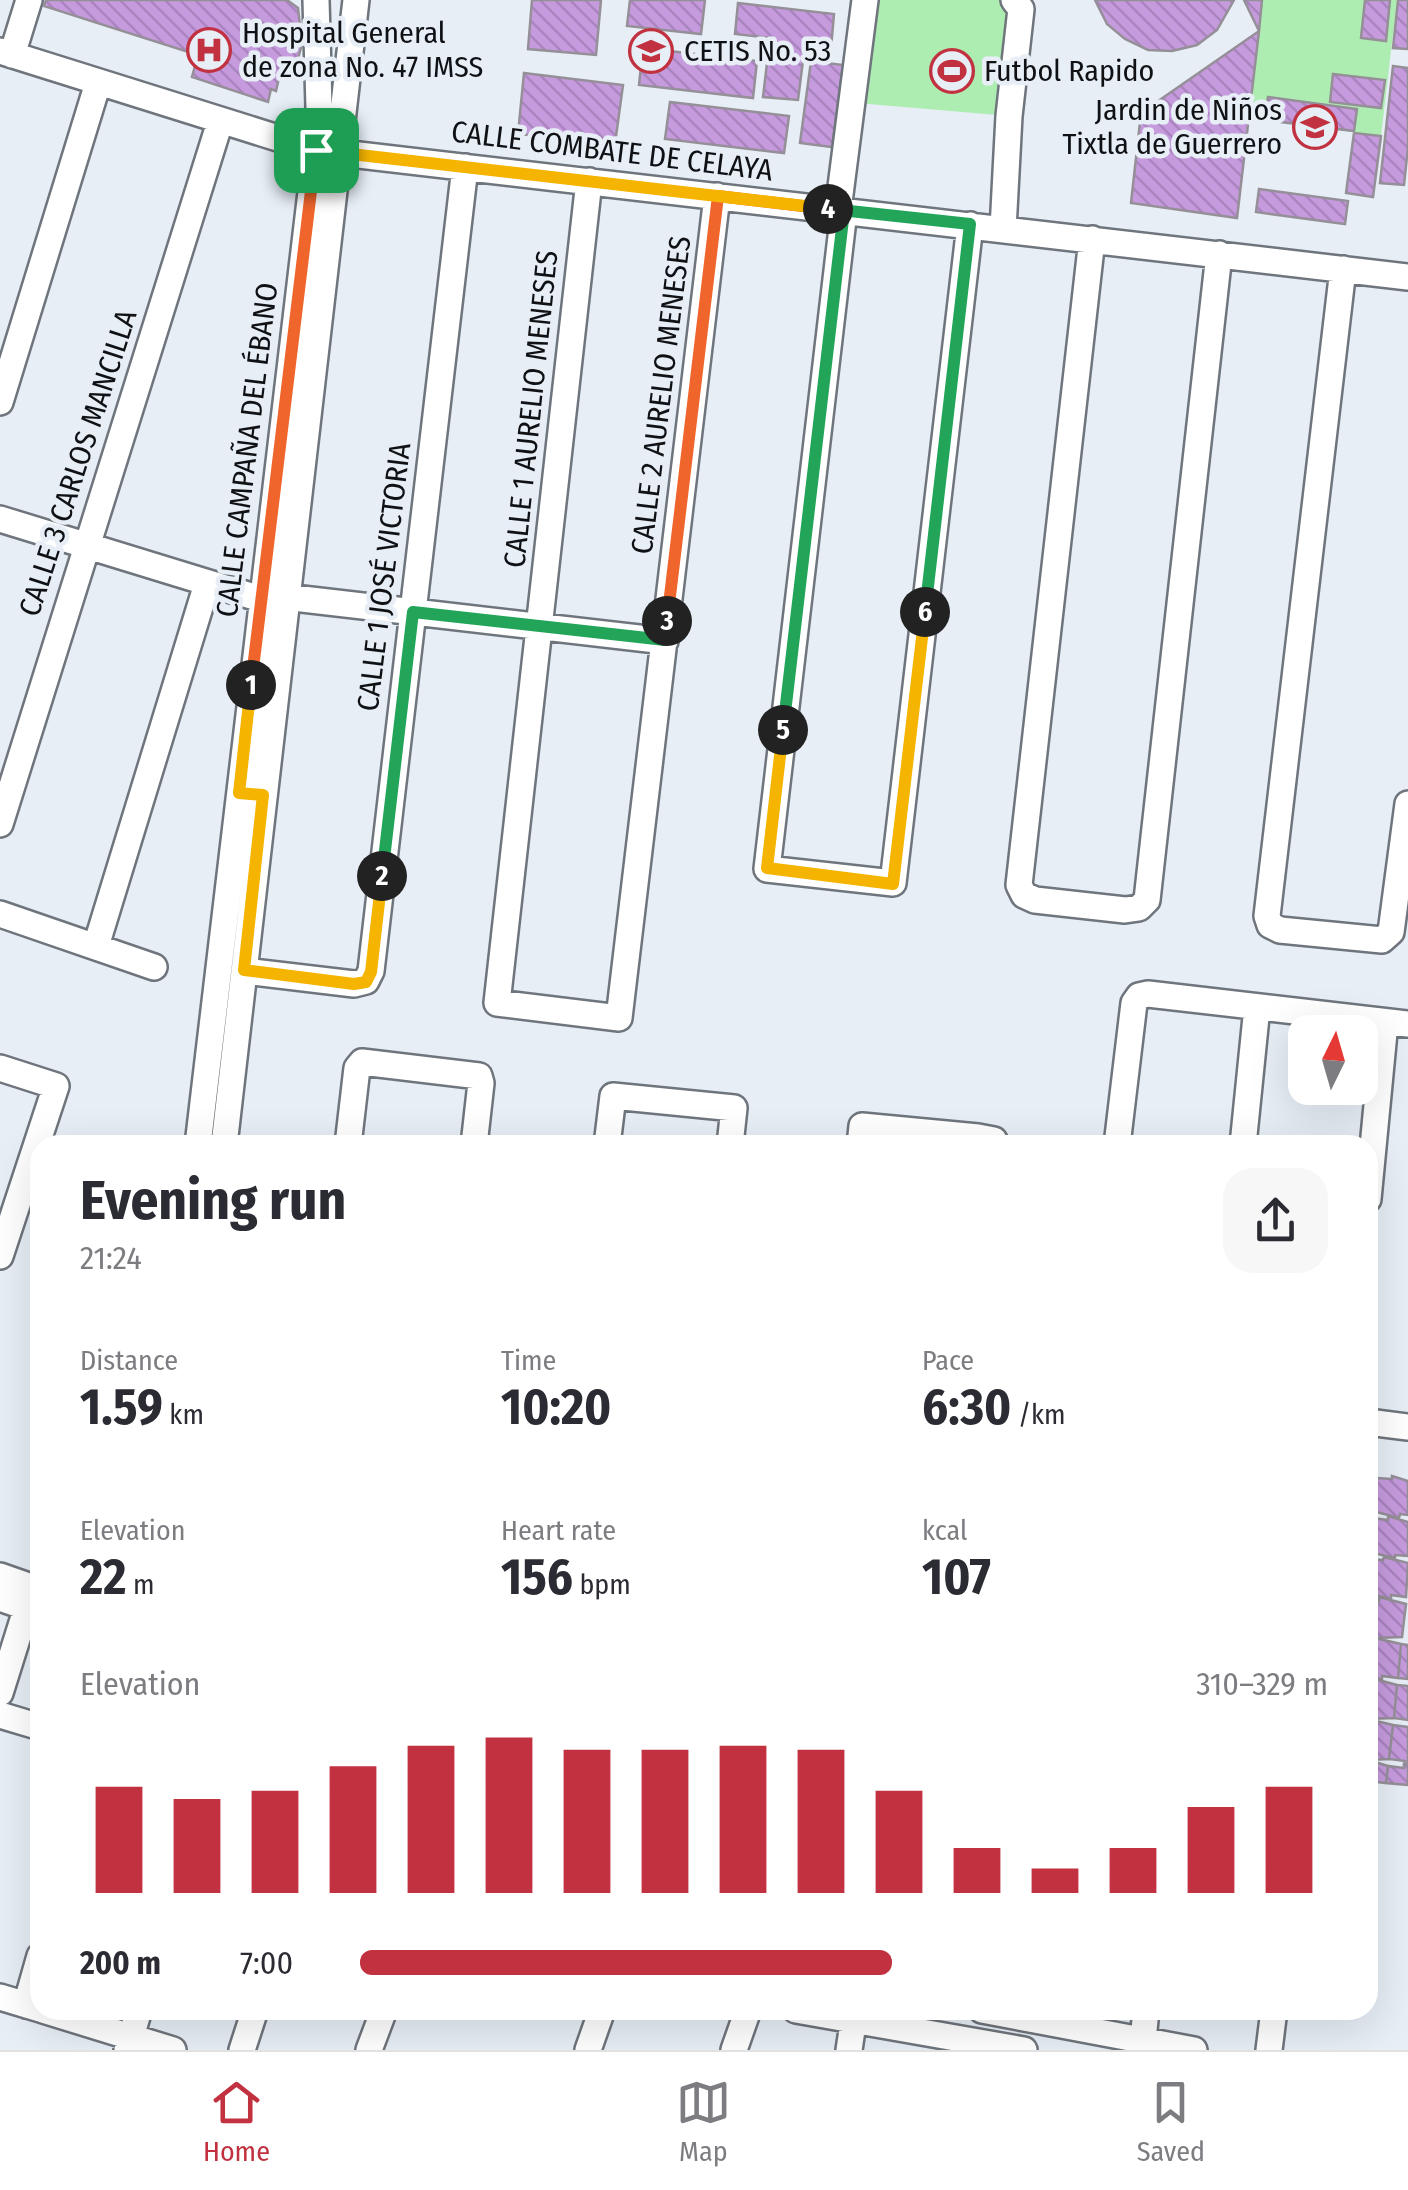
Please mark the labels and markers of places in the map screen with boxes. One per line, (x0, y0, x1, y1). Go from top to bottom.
place label: Hospital General de zona No. 47 IMSS (242, 15, 483, 85)
hospital icon: Hospital General de zona No. 47 IMSS (186, 27, 232, 73)
school or university icon: CETIS No. 53 (628, 28, 674, 74)
place label: CETIS No. 53 (684, 33, 831, 69)
sports icon: Futbol Rapido (929, 48, 975, 94)
place label: Futbol Rapido (984, 53, 1154, 89)
place label: Jardin de Niños Tixtla de Guerrero (1062, 92, 1282, 162)
school or university icon: Jardin de Niños Tixtla de Guerrero (1292, 104, 1338, 150)
pin (274, 108, 359, 193)
pin: 4 (803, 184, 853, 234)
pin: 6 (900, 587, 950, 637)
pin: 3 (642, 596, 692, 646)
pin: 1 (226, 660, 276, 710)
pin: 5 (758, 705, 808, 755)
pin: 2 (357, 851, 407, 901)

